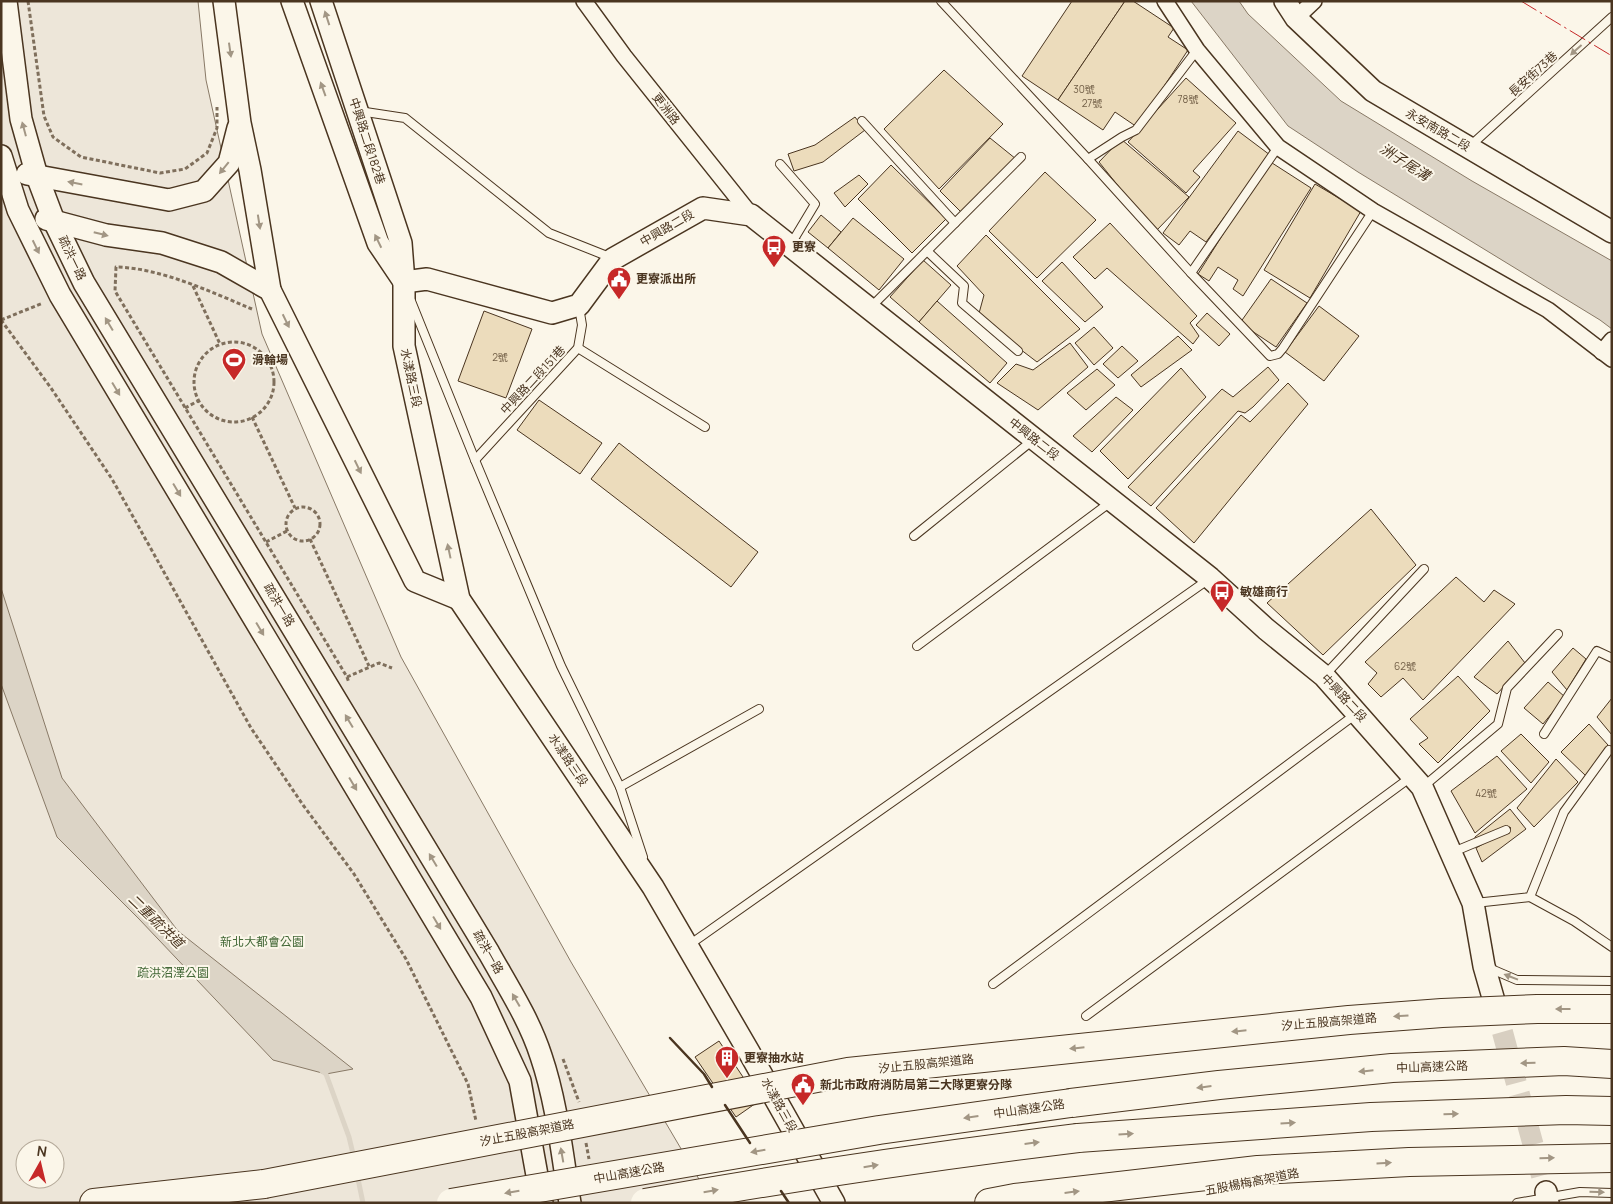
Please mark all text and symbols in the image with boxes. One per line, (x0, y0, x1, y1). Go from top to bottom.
one-way arrow (322, 11, 330, 26)
one-way arrow (226, 42, 234, 58)
one-way arrow (1569, 44, 1582, 55)
street label: 長安街73巷 (1504, 47, 1561, 100)
one-way arrow (319, 81, 327, 96)
house number: 30號 (1073, 82, 1095, 96)
street label: 更洲路 (649, 89, 684, 128)
house number: 78號 (1178, 92, 1198, 106)
street label: 中興路二段182巷 (345, 95, 390, 187)
house number: 27號 (1082, 96, 1102, 110)
street label: 永安南路二段 (1403, 104, 1474, 155)
one-way arrow (20, 122, 28, 137)
water label: 洲子尾溝 (1377, 138, 1436, 186)
one-way arrow (219, 161, 230, 174)
one-way arrow (67, 179, 83, 187)
street label: 中興路二段 (637, 205, 697, 250)
one-way arrow (255, 214, 263, 230)
one-way arrow (94, 230, 109, 238)
street label: 疏洪一路 (54, 232, 91, 283)
one-way arrow (374, 234, 382, 249)
bus stop icon: 更寮 (761, 234, 787, 268)
place label: 更寮 (792, 238, 816, 255)
one-way arrow (32, 240, 41, 255)
public building icon: 更寮派出所 (606, 266, 632, 300)
place label: 更寮派出所 (636, 270, 696, 287)
one-way arrow (282, 314, 290, 329)
one-way arrow (104, 318, 113, 331)
street label: 中興路二段151巷 (496, 342, 569, 418)
sports icon: 滑輪場 (221, 347, 247, 381)
street label: 水漾路三段 (397, 347, 426, 409)
house number: 2號 (492, 350, 508, 364)
place label: 滑輪場 (252, 351, 288, 368)
one-way arrow (112, 382, 121, 395)
street label: 中興路二段 (1005, 413, 1063, 464)
one-way arrow (354, 460, 362, 474)
one-way arrow (172, 484, 181, 497)
one-way arrow (445, 544, 453, 559)
bus stop icon: 敏雄商行 (1209, 579, 1235, 613)
street label: 疏洪一路 (260, 580, 299, 630)
place label: 敏雄商行 (1240, 583, 1288, 600)
one-way arrow (256, 623, 265, 636)
house number: 62號 (1394, 659, 1416, 673)
street label: 中興路二段 (1318, 670, 1371, 725)
one-way arrow (344, 715, 353, 728)
street label: 水漾路三段 (545, 730, 592, 789)
one-way arrow (349, 777, 358, 790)
house number: 42號 (1475, 786, 1497, 800)
one-way arrow (428, 854, 437, 867)
water label: 二重疏洪道 (125, 889, 190, 953)
one-way arrow (432, 917, 441, 930)
street label: 疏洪一路 (469, 927, 508, 977)
park label: 新北大都會公園 (220, 933, 304, 950)
park label: 疏洪沼澤公園 (137, 964, 209, 981)
one-way arrow (1503, 973, 1518, 981)
one-way arrow (511, 994, 520, 1007)
one-way arrow (1555, 1005, 1571, 1013)
street label: 汐止五股高架道路 (1280, 1009, 1378, 1034)
one-way arrow (1392, 1012, 1408, 1020)
one-way arrow (1231, 1027, 1247, 1035)
one-way arrow (1069, 1044, 1085, 1052)
building icon: 更寮抽水站 (714, 1045, 740, 1079)
place label: 更寮抽水站 (744, 1049, 804, 1066)
street label: 汐止五股高架道路 (877, 1050, 975, 1077)
street label: 中山高速公路 (1396, 1057, 1468, 1076)
one-way arrow (1520, 1059, 1536, 1067)
one-way arrow (1358, 1067, 1374, 1075)
public building icon: 新北市政府消防局第二大隊更寮分隊 (790, 1072, 816, 1106)
street label: 水漾路三段 (757, 1074, 801, 1135)
place label: 新北市政府消防局第二大隊更寮分隊 (820, 1076, 1012, 1093)
one-way arrow (1196, 1083, 1212, 1091)
street label: 中山高速公路 (992, 1095, 1066, 1122)
one-way arrow (1443, 1110, 1459, 1118)
one-way arrow (962, 1114, 978, 1122)
street label: 汐止五股高架道路 (478, 1115, 576, 1150)
one-way arrow (1281, 1119, 1297, 1127)
one-way arrow (1119, 1130, 1135, 1138)
north arrow (15, 1139, 65, 1189)
one-way arrow (1024, 1139, 1040, 1147)
text: N (36, 1141, 48, 1161)
one-way arrow (557, 1146, 565, 1162)
one-way arrow (750, 1147, 766, 1155)
one-way arrow (1539, 1154, 1555, 1162)
street label: 中山高速公路 (592, 1158, 666, 1187)
one-way arrow (1377, 1158, 1393, 1166)
one-way arrow (864, 1162, 880, 1170)
street label: 五股楊梅高架道路 (1203, 1164, 1301, 1199)
one-way arrow (703, 1187, 719, 1195)
one-way arrow (1065, 1188, 1081, 1196)
one-way arrow (1589, 1188, 1605, 1196)
one-way arrow (503, 1189, 519, 1197)

